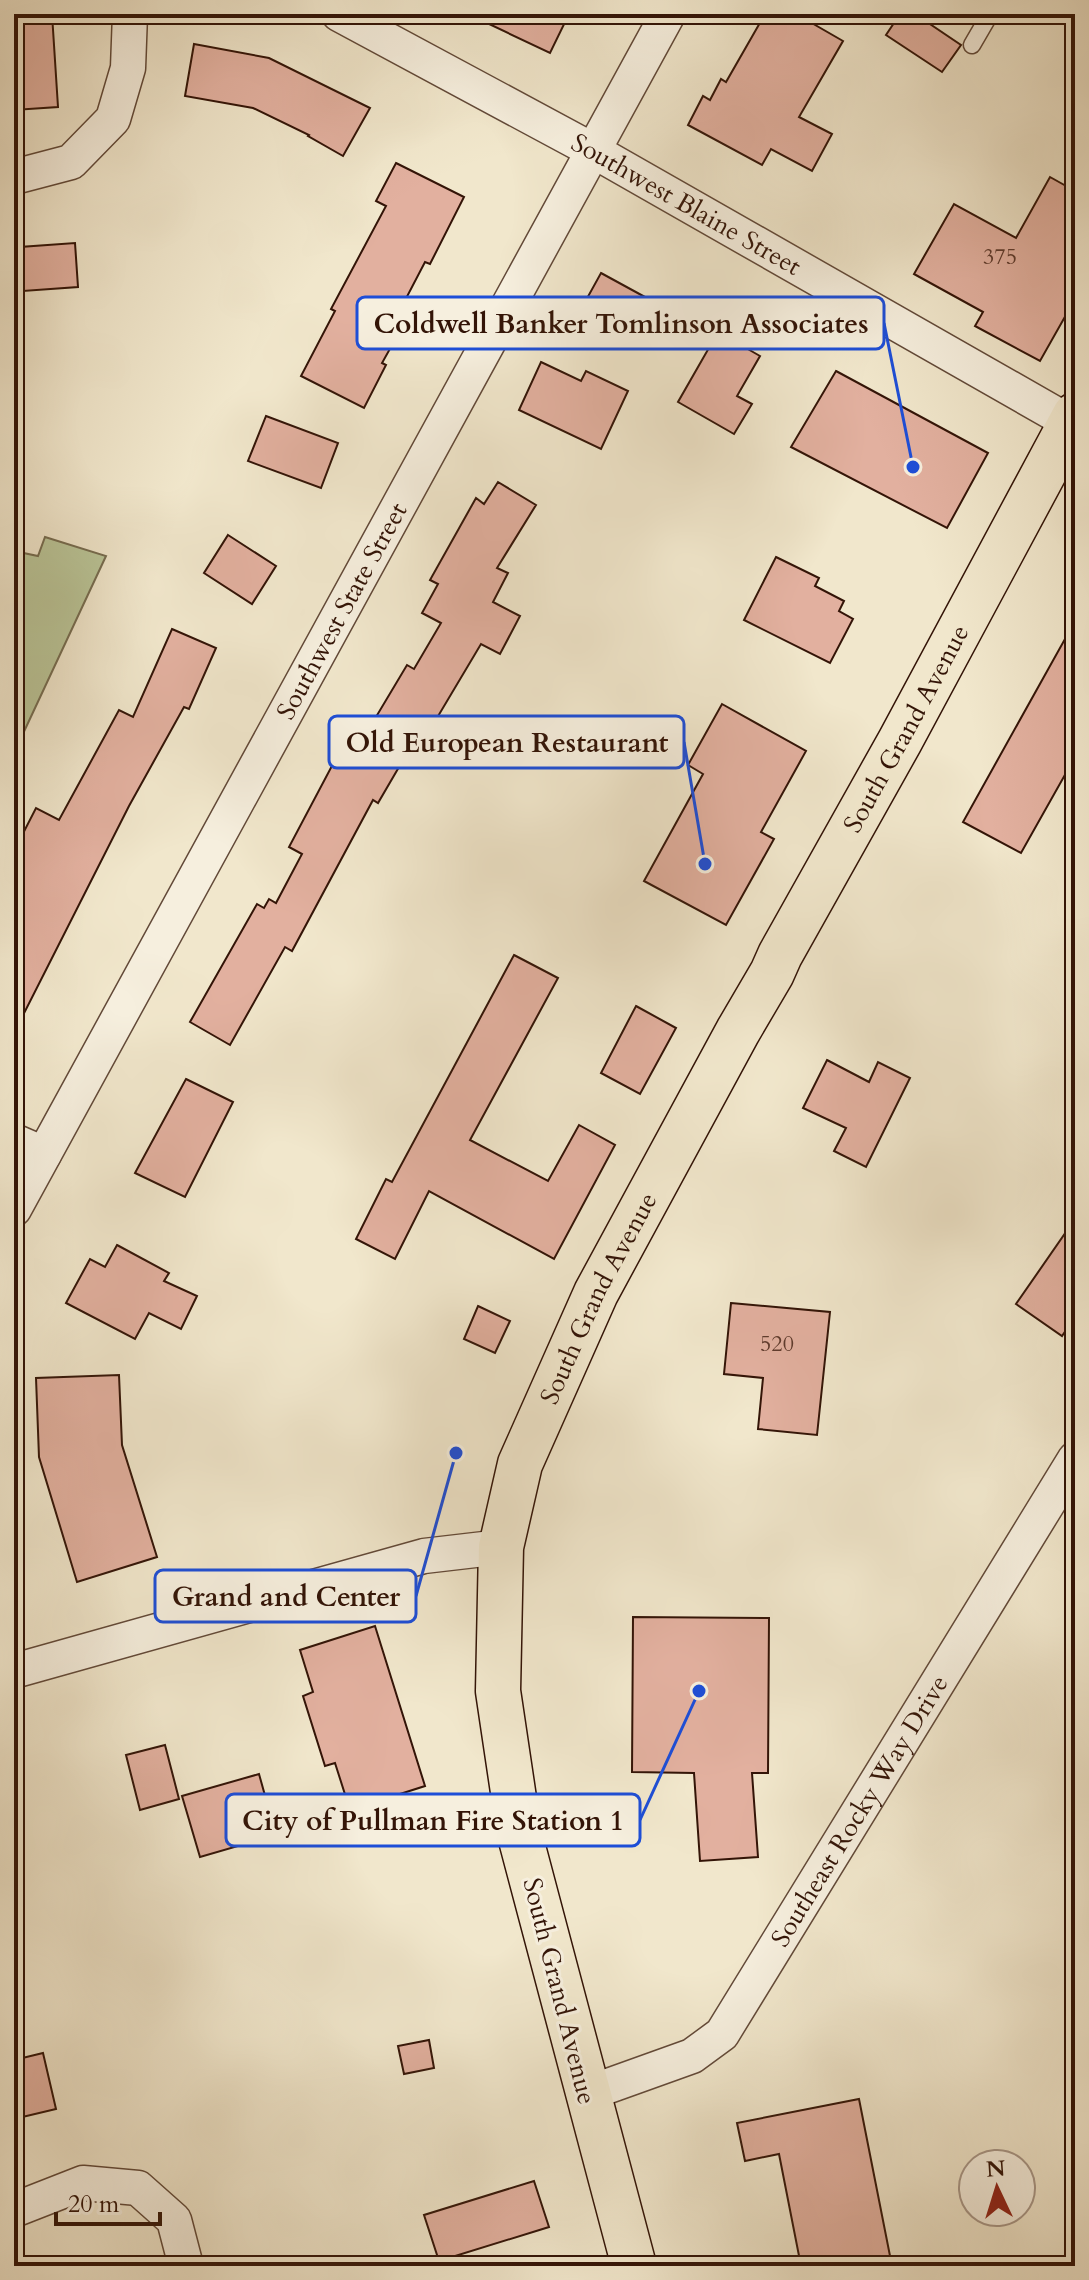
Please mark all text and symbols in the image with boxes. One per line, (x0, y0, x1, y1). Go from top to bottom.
street label: Southwest Blaine Street (565, 125, 808, 284)
house number: 375 (983, 242, 1017, 272)
callout: Coldwell Banker Tomlinson Associates (357, 297, 884, 349)
text: Coldwell Banker Tomlinson Associates (373, 305, 869, 343)
street label: Southwest State Street (268, 496, 415, 726)
street label: South Grand Avenue (835, 618, 977, 839)
callout: Old European Restaurant (329, 716, 684, 768)
text: Old European Restaurant (346, 724, 669, 762)
street label: South Grand Avenue (532, 1186, 665, 1410)
house number: 520 (760, 1329, 794, 1359)
callout: Grand and Center (155, 1570, 416, 1622)
text: Grand and Center (172, 1578, 401, 1616)
street label: Southeast Rocky Way Drive (763, 1668, 956, 1953)
callout: City of Pullman Fire Station 1 (226, 1794, 640, 1846)
text: City of Pullman Fire Station 1 (242, 1802, 624, 1840)
street label: South Grand Avenue (514, 1874, 605, 2108)
north arrow (957, 2148, 1037, 2228)
text: N (985, 2153, 1006, 2185)
scale bar (56, 2176, 160, 2226)
text: 20 m (68, 2188, 120, 2221)

